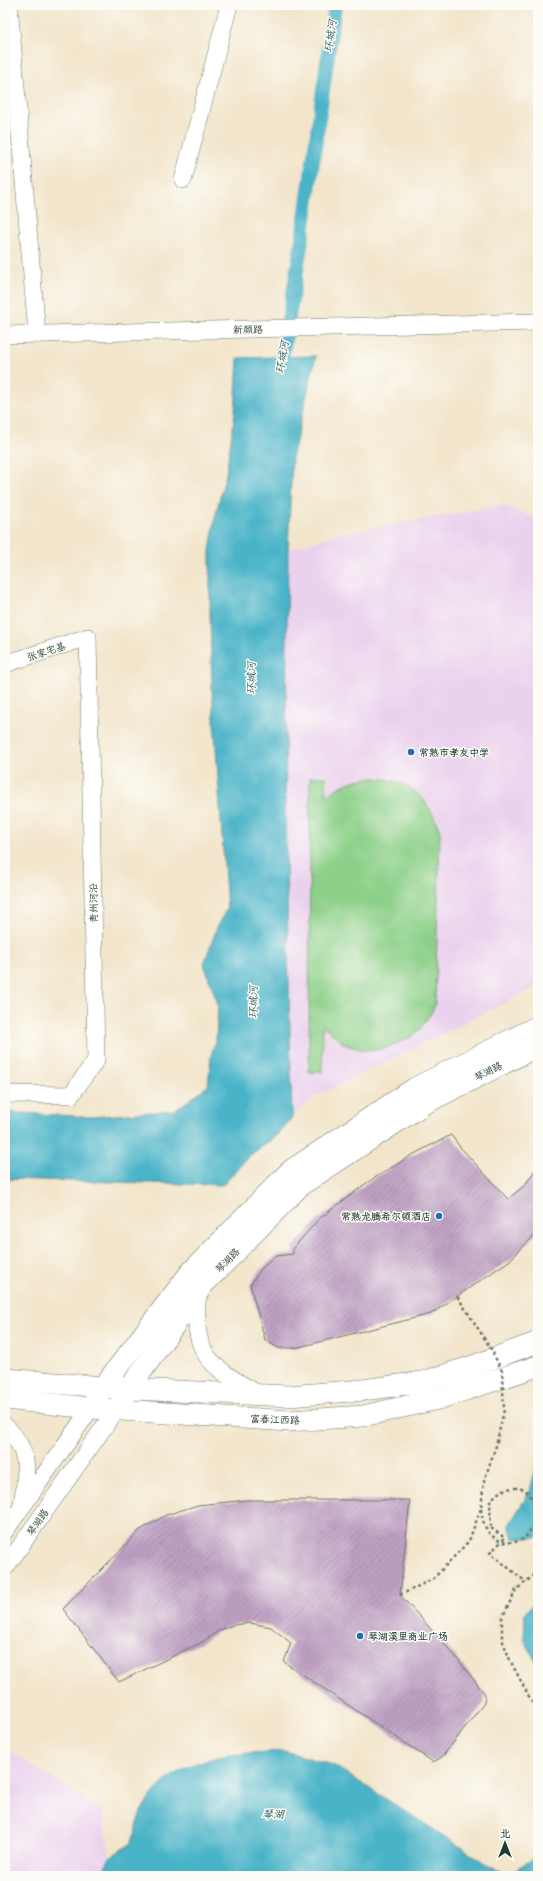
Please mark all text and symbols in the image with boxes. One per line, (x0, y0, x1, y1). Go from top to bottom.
water label: 环城河 (320, 17, 340, 53)
street label: 新颜路 (233, 322, 263, 336)
water label: 环城河 (272, 337, 292, 374)
street label: 张家宅基 (25, 638, 67, 664)
water label: 环城河 (243, 660, 258, 695)
place label: 常熟市孝友中学 (419, 745, 489, 759)
marker: 常熟市孝友中学 (406, 747, 416, 757)
street label: 青州河沿 (86, 883, 100, 923)
water label: 环城河 (245, 984, 260, 1019)
street label: 琴湖路 (471, 1058, 505, 1084)
place label: 常熟龙腾希尔顿酒店 (341, 1209, 431, 1223)
marker: 常熟龙腾希尔顿酒店 (434, 1211, 444, 1221)
street label: 琴湖路 (212, 1244, 242, 1276)
street label: 富春江西路 (250, 1411, 300, 1427)
street label: 琴湖路 (23, 1506, 51, 1538)
place label: 琴湖溪里商业广场 (368, 1629, 448, 1643)
marker: 琴湖溪里商业广场 (355, 1631, 365, 1641)
water label: 琴湖 (262, 1806, 285, 1821)
north arrow (485, 1823, 525, 1863)
text: 北 (500, 1825, 511, 1840)

